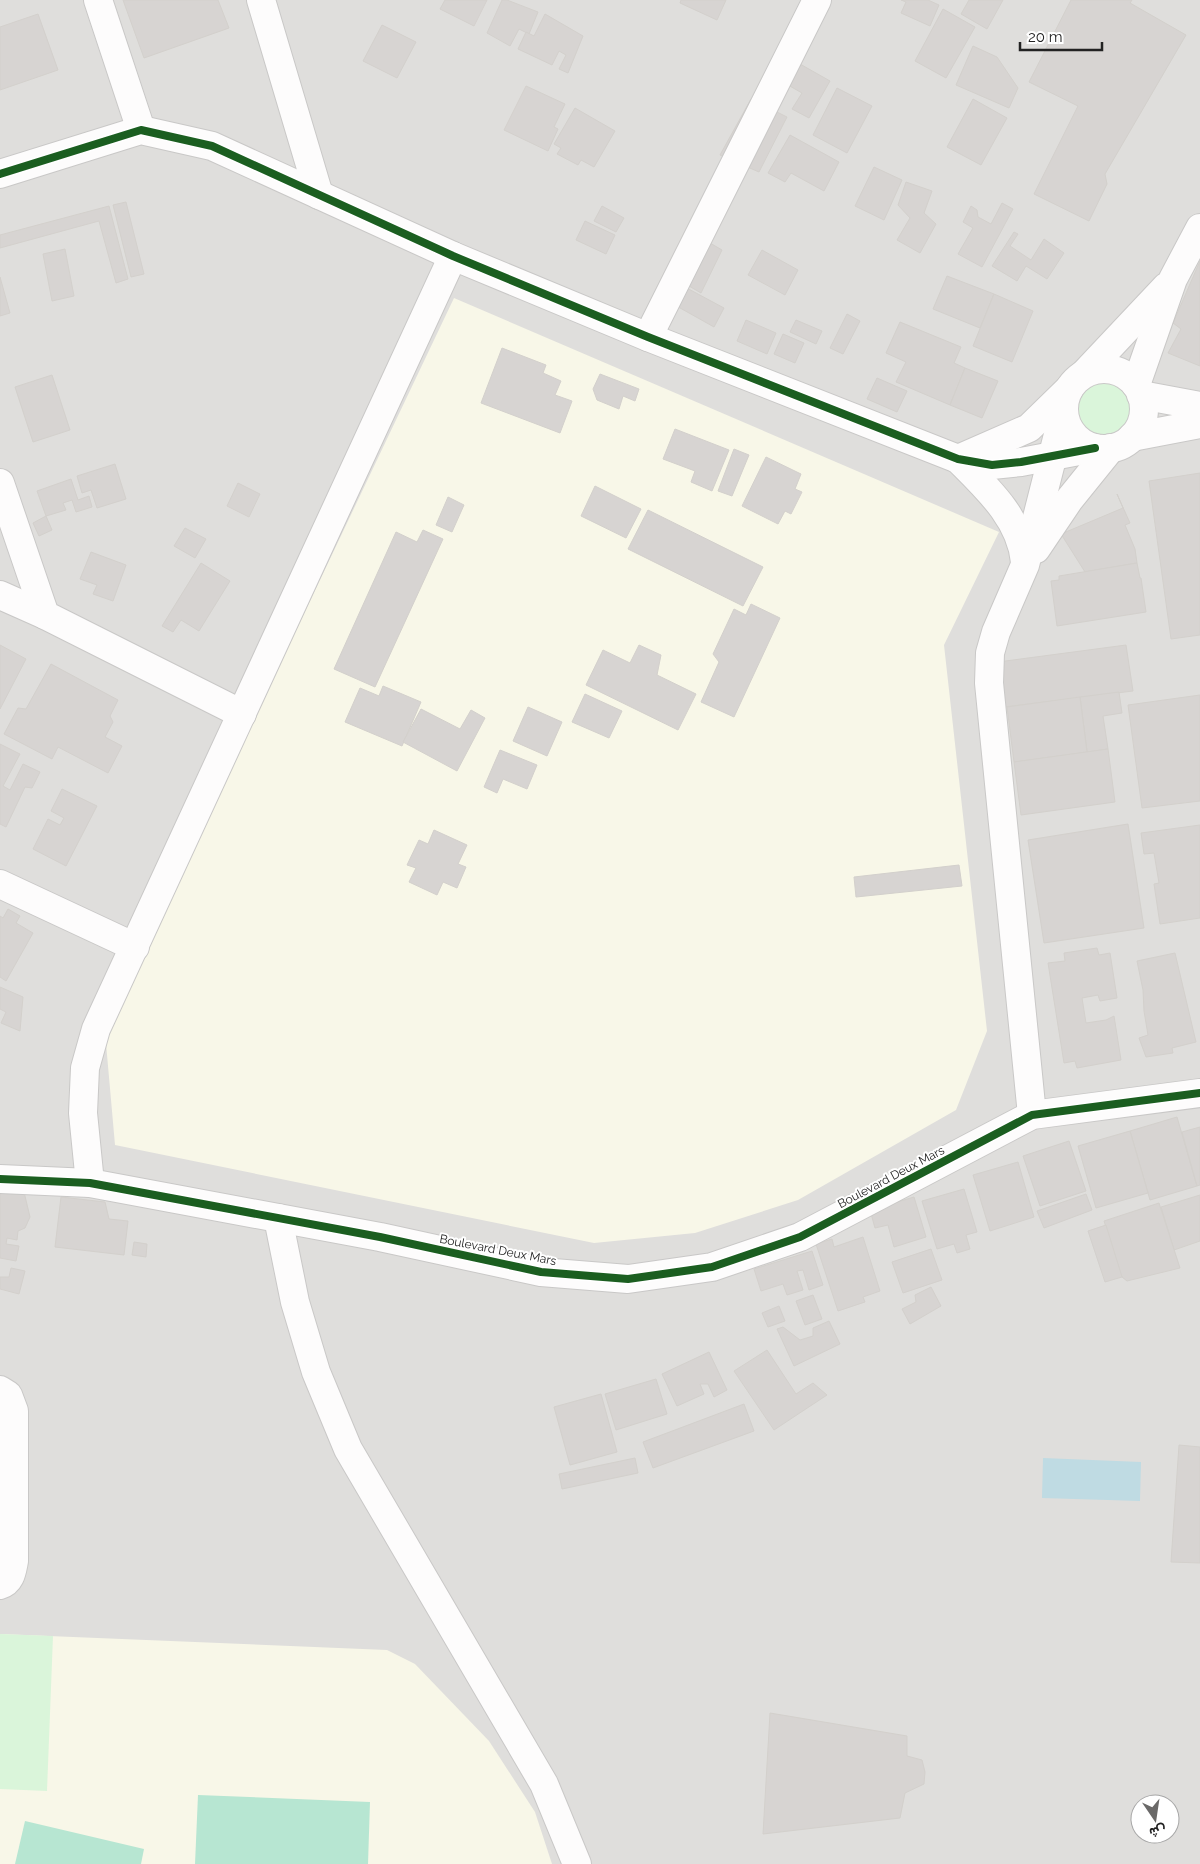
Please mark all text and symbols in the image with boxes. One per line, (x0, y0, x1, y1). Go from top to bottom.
scale bar (1020, 20, 1102, 52)
text: 20 m (1028, 28, 1063, 46)
street label: Boulevard Deux Mars (835, 1143, 947, 1211)
street label: Boulevard Deux Mars (438, 1232, 558, 1268)
north arrow (1130, 1794, 1180, 1844)
text: ش (1148, 1821, 1168, 1841)

